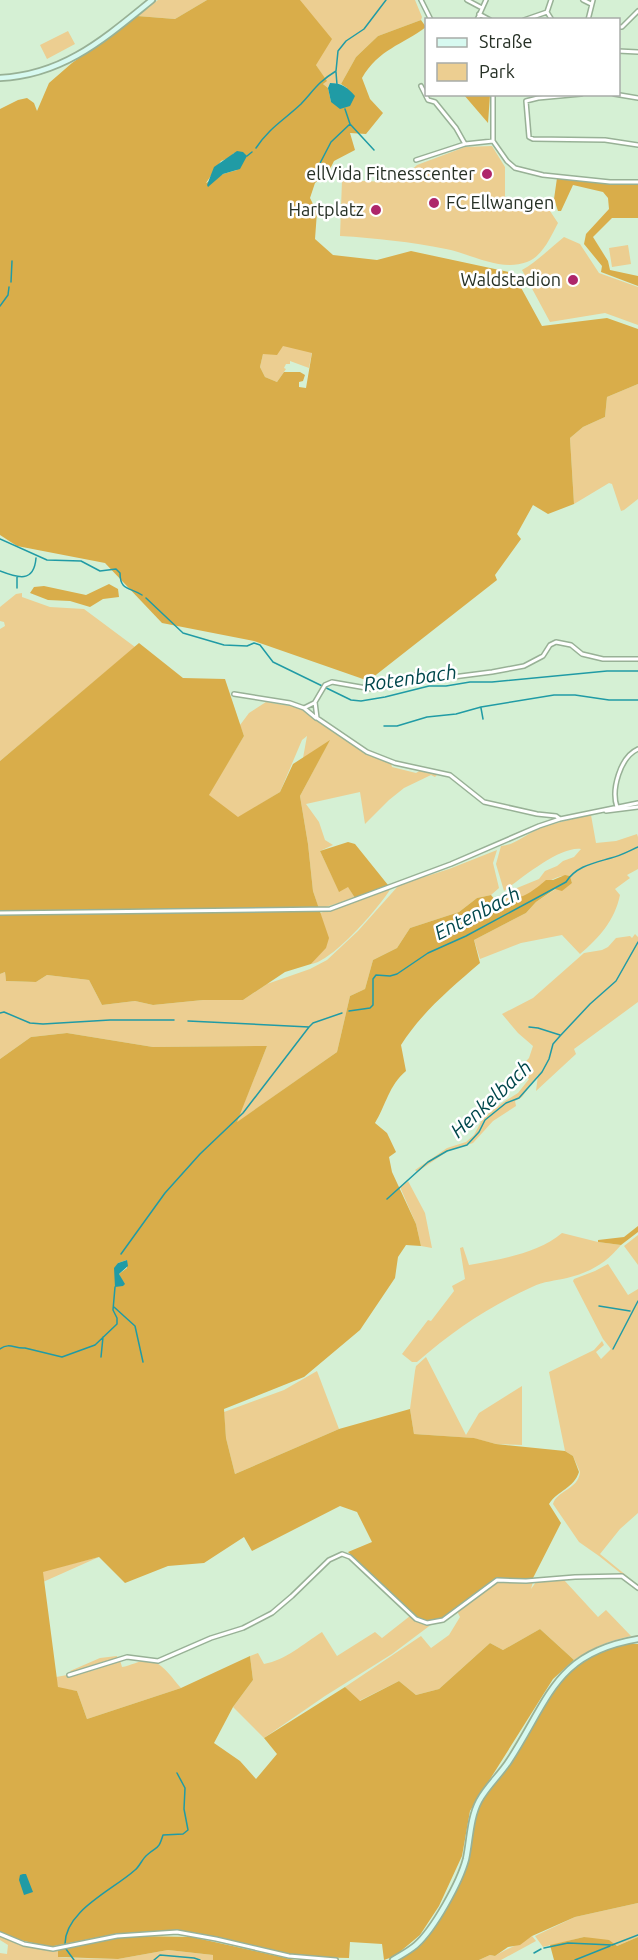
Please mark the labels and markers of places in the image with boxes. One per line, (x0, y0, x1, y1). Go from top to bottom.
place label: ellVida Fitnesscenter (306, 163, 475, 183)
marker: ellVida Fitnesscenter (480, 167, 494, 181)
place label: FC Ellwangen (446, 192, 554, 212)
marker: FC Ellwangen (427, 196, 441, 210)
place label: Hartplatz (288, 199, 364, 219)
marker: Hartplatz (369, 203, 383, 217)
place label: Waldstadion (460, 269, 561, 289)
marker: Waldstadion (566, 273, 580, 287)

